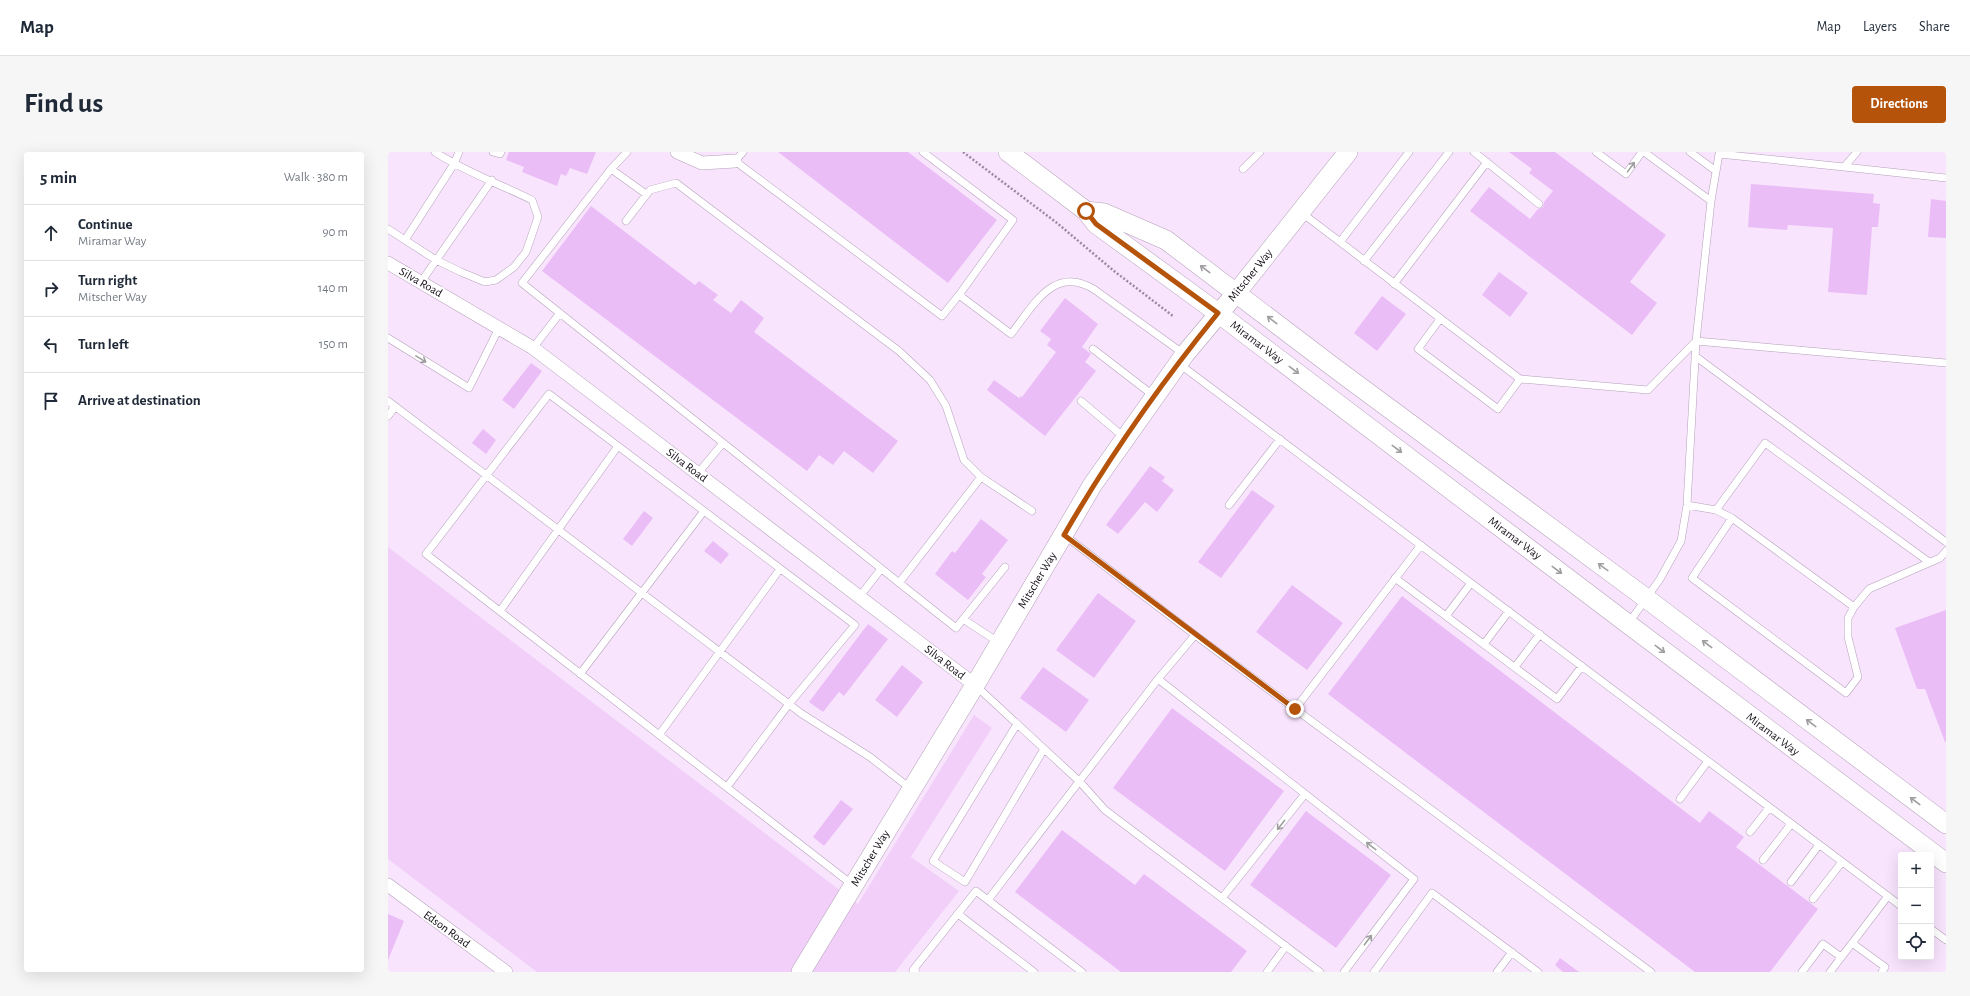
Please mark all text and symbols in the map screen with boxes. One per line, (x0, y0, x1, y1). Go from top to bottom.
text: Map (20, 18, 54, 37)
text: Map (1816, 20, 1841, 34)
text: Layers (1863, 20, 1897, 34)
text: Share (1919, 20, 1950, 34)
button: Directions (1852, 86, 1946, 123)
text: Find us (24, 90, 103, 118)
one-way arrow (1627, 161, 1635, 172)
text: 5 min (40, 169, 77, 186)
text: Walk · 380 m (284, 171, 348, 184)
route start (1077, 202, 1095, 220)
text: Continue (78, 217, 133, 232)
icon: ahead (40, 222, 62, 244)
text: 90 m (322, 226, 348, 239)
text: Miramar Way (78, 235, 146, 248)
street label: Mitscher Way (1225, 247, 1275, 304)
street label: Silva Road (397, 265, 445, 299)
one-way arrow (1200, 265, 1211, 273)
text: Turn right (78, 273, 137, 288)
icon: right (40, 278, 62, 300)
text: 140 m (318, 282, 348, 295)
text: Mitscher Way (78, 291, 147, 304)
one-way arrow (1267, 316, 1278, 324)
street label: Miramar Way (1228, 318, 1286, 367)
icon: left (40, 334, 62, 356)
text: Turn left (78, 337, 129, 352)
text: 150 m (319, 338, 348, 351)
one-way arrow (415, 355, 427, 363)
one-way arrow (1288, 366, 1299, 374)
icon: arrive (40, 390, 62, 412)
text: Arrive at destination (78, 393, 201, 408)
one-way arrow (1392, 445, 1403, 453)
street label: Silva Road (664, 446, 710, 484)
street label: Miramar Way (1486, 514, 1544, 563)
street label: Mitscher Way (1016, 550, 1059, 611)
one-way arrow (1598, 562, 1609, 571)
one-way arrow (1551, 566, 1562, 574)
one-way arrow (1702, 640, 1713, 649)
street label: Silva Road (922, 643, 968, 681)
one-way arrow (1655, 644, 1666, 653)
route end (1286, 700, 1304, 718)
street label: Miramar Way (1744, 710, 1802, 759)
one-way arrow (1806, 718, 1817, 727)
one-way arrow (1909, 797, 1920, 805)
one-way arrow (1276, 819, 1285, 830)
street label: Mitscher Way (849, 828, 892, 889)
one-way arrow (1366, 842, 1377, 850)
map controls (1898, 852, 1934, 960)
button: + (1898, 852, 1934, 888)
button: − (1898, 888, 1934, 924)
street label: Edson Road (422, 908, 472, 950)
button: locate (1898, 924, 1934, 960)
one-way arrow (1364, 935, 1372, 946)

